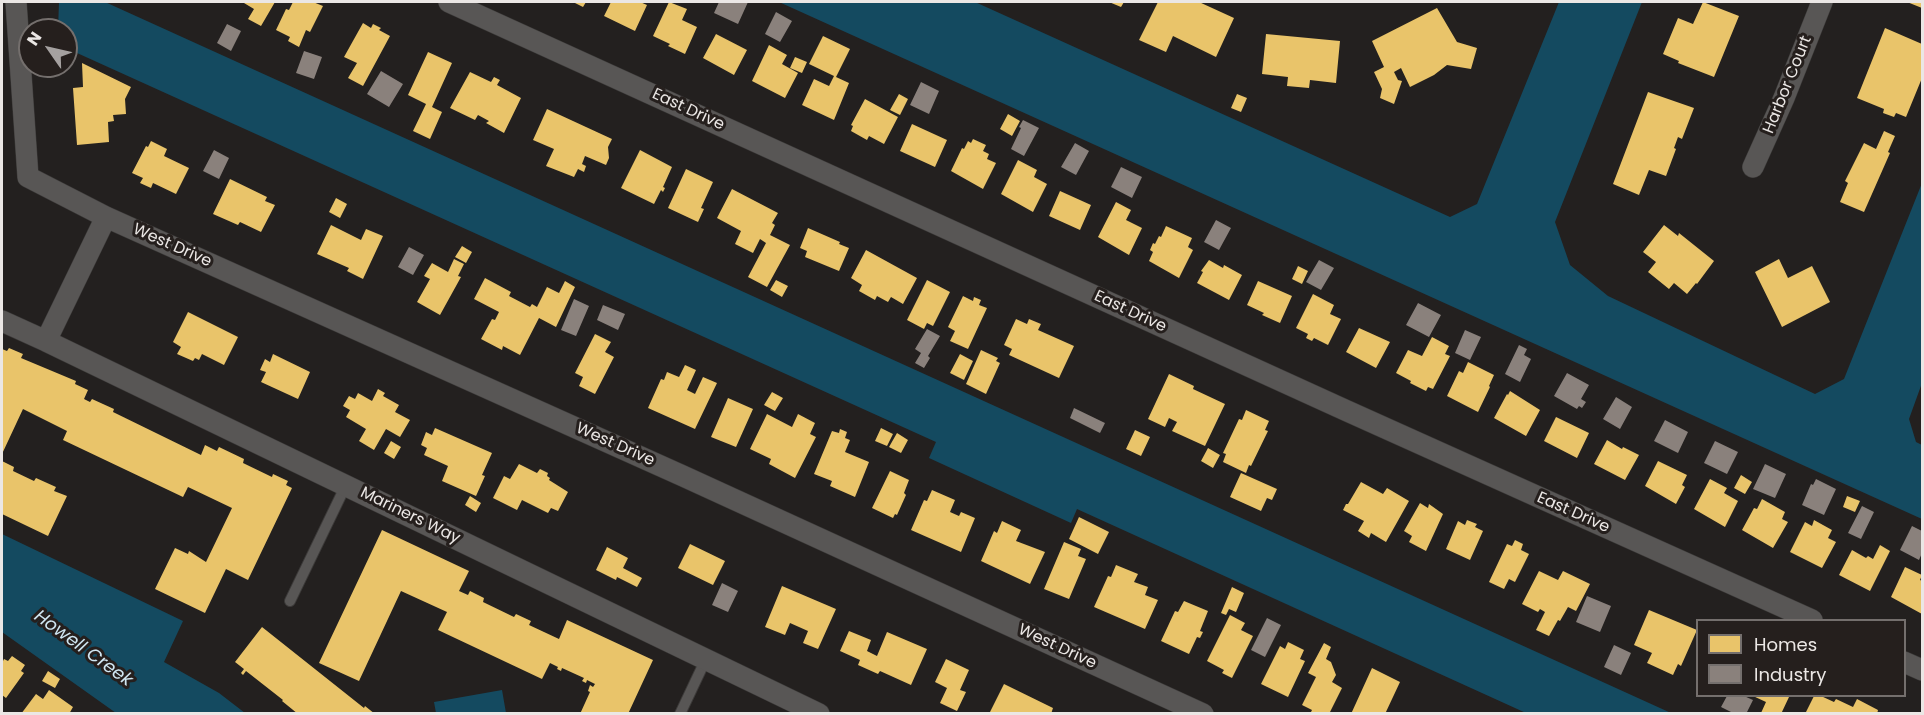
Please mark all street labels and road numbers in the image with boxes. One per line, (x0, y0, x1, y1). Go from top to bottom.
street label: Harbor Court (1760, 33, 1816, 137)
street label: East Drive (649, 85, 727, 135)
street label: West Drive (130, 220, 214, 272)
street label: East Drive (1091, 287, 1169, 337)
street label: West Drive (573, 419, 657, 471)
street label: Mariners Way (357, 484, 463, 548)
street label: East Drive (1534, 488, 1612, 538)
street label: West Drive (1015, 621, 1099, 673)

